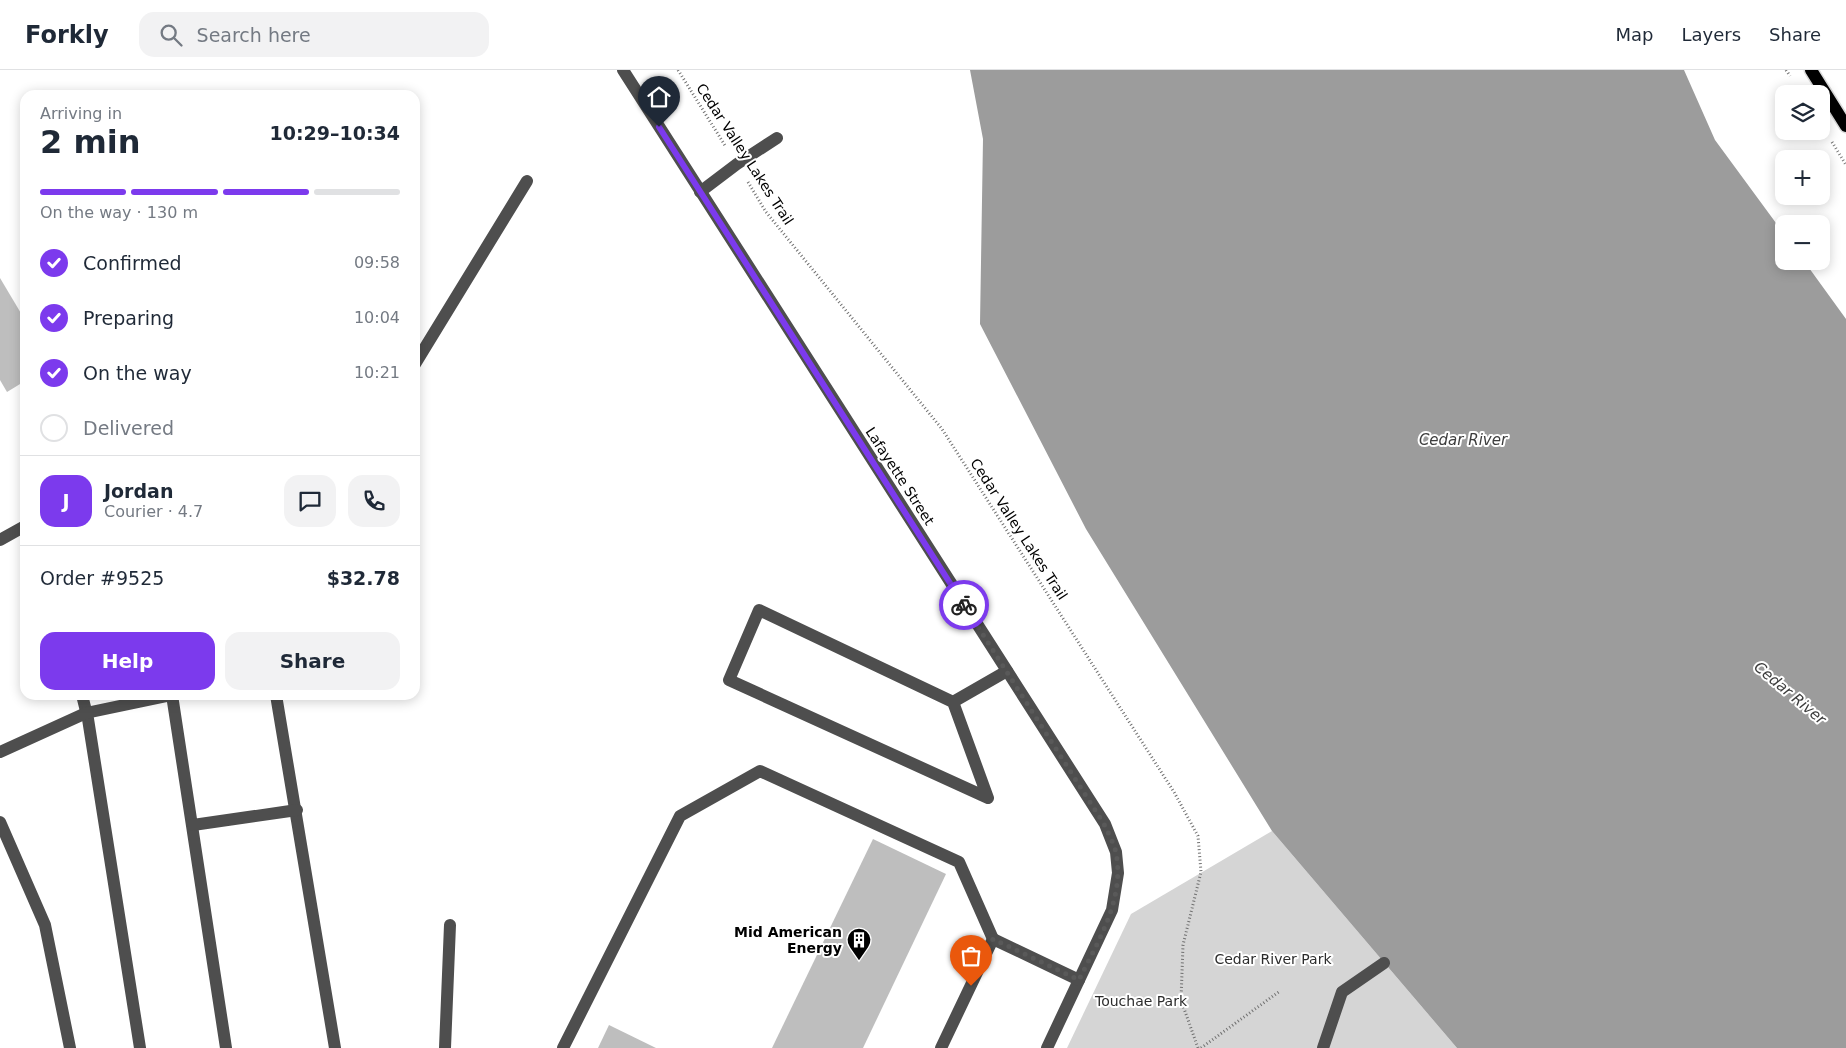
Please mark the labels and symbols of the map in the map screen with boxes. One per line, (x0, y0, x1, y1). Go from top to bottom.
pin (638, 76, 680, 127)
street label: Cedar Valley Lakes Trail (693, 80, 797, 228)
street label: Lafayette Street (862, 424, 938, 528)
water label: Cedar River (1419, 431, 1508, 449)
street label: Cedar Valley Lakes Trail (967, 455, 1071, 603)
courier (939, 580, 989, 630)
water label: Cedar River (1750, 658, 1830, 729)
place label: Mid American Energy (734, 924, 842, 956)
building icon: Mid American Energy (846, 927, 872, 961)
pin (950, 935, 992, 986)
park label: Cedar River Park (1214, 951, 1332, 967)
park label: Touchae Park (1094, 993, 1188, 1009)

